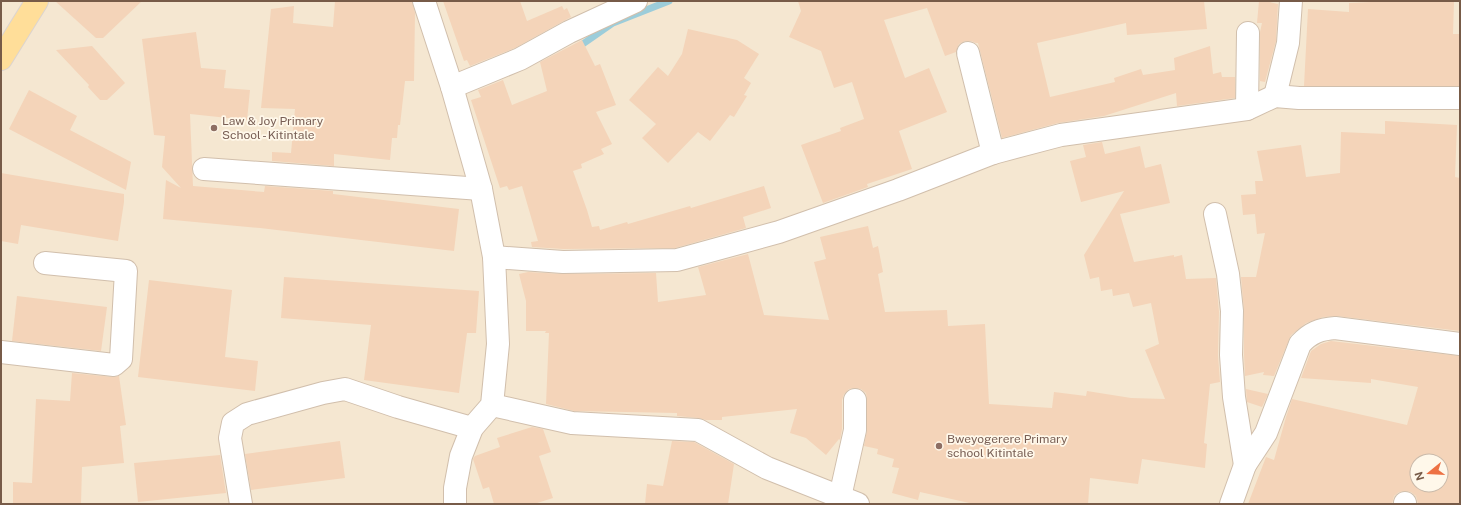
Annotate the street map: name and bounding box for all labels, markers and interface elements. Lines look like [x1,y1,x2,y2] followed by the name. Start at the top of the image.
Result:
[222,114,324,142] place label: Law & Joy Primary School - Kitintale
[209,123,219,133] marker: Law & Joy Primary School - Kitintale
[947,432,1068,460] place label: Bweyogerere Primary school Kitintale
[934,441,944,451] marker: Bweyogerere Primary school Kitintale
[1409,453,1449,493] north arrow
[1412,470,1427,482] text: N

